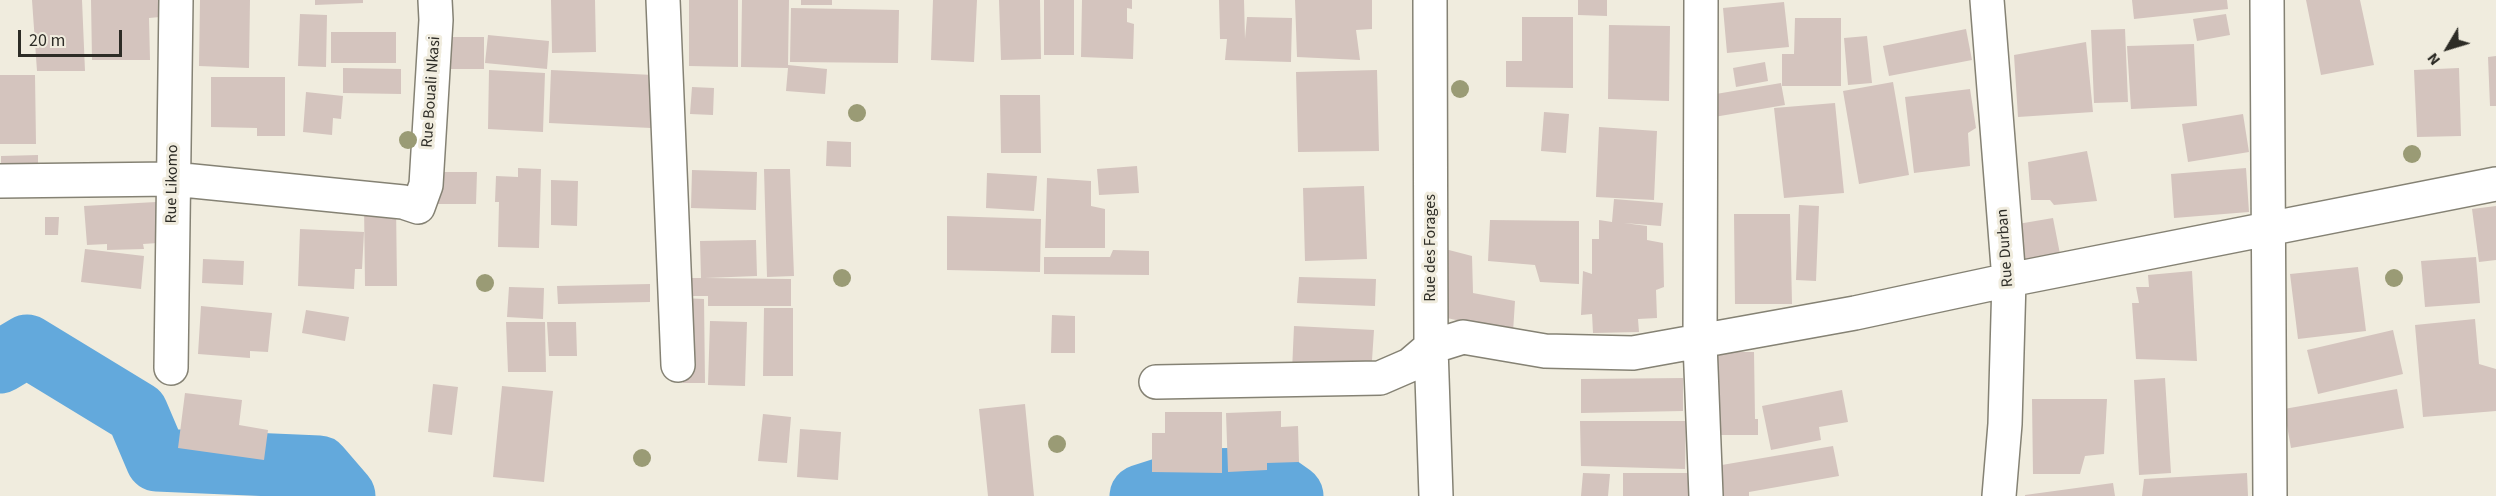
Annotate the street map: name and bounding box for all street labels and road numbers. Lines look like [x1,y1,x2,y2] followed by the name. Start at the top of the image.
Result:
[419,36,445,148] street label: Rue Bouali Nkasi
[163,144,183,224] street label: Rue Likomo
[1421,194,1441,302] street label: Rue des Forages
[1994,208,2018,288] street label: Rue Durban

